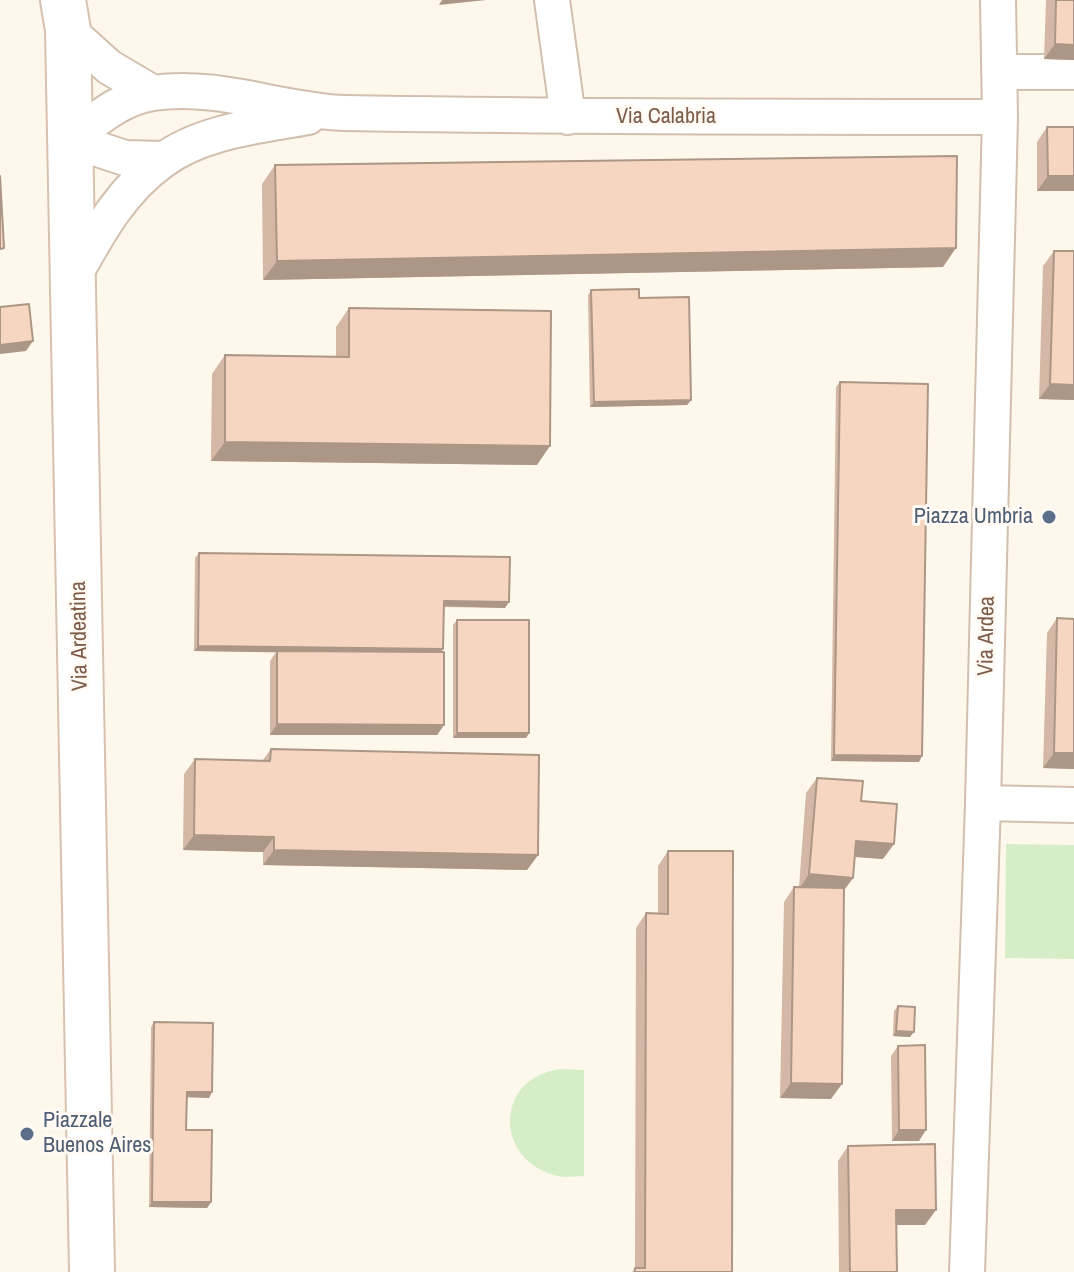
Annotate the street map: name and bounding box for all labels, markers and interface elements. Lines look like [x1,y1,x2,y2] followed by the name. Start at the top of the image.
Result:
[616,104,716,130] street label: Via Calabria
[914,504,1033,530] place label: Piazza Umbria
[1040,508,1058,526] marker: Piazza Umbria
[66,581,94,691] street label: Via Ardeatina
[973,596,1001,676] street label: Via Ardea
[43,1108,151,1160] place label: Piazzale Buenos Aires
[18,1125,36,1143] marker: Piazzale Buenos Aires

